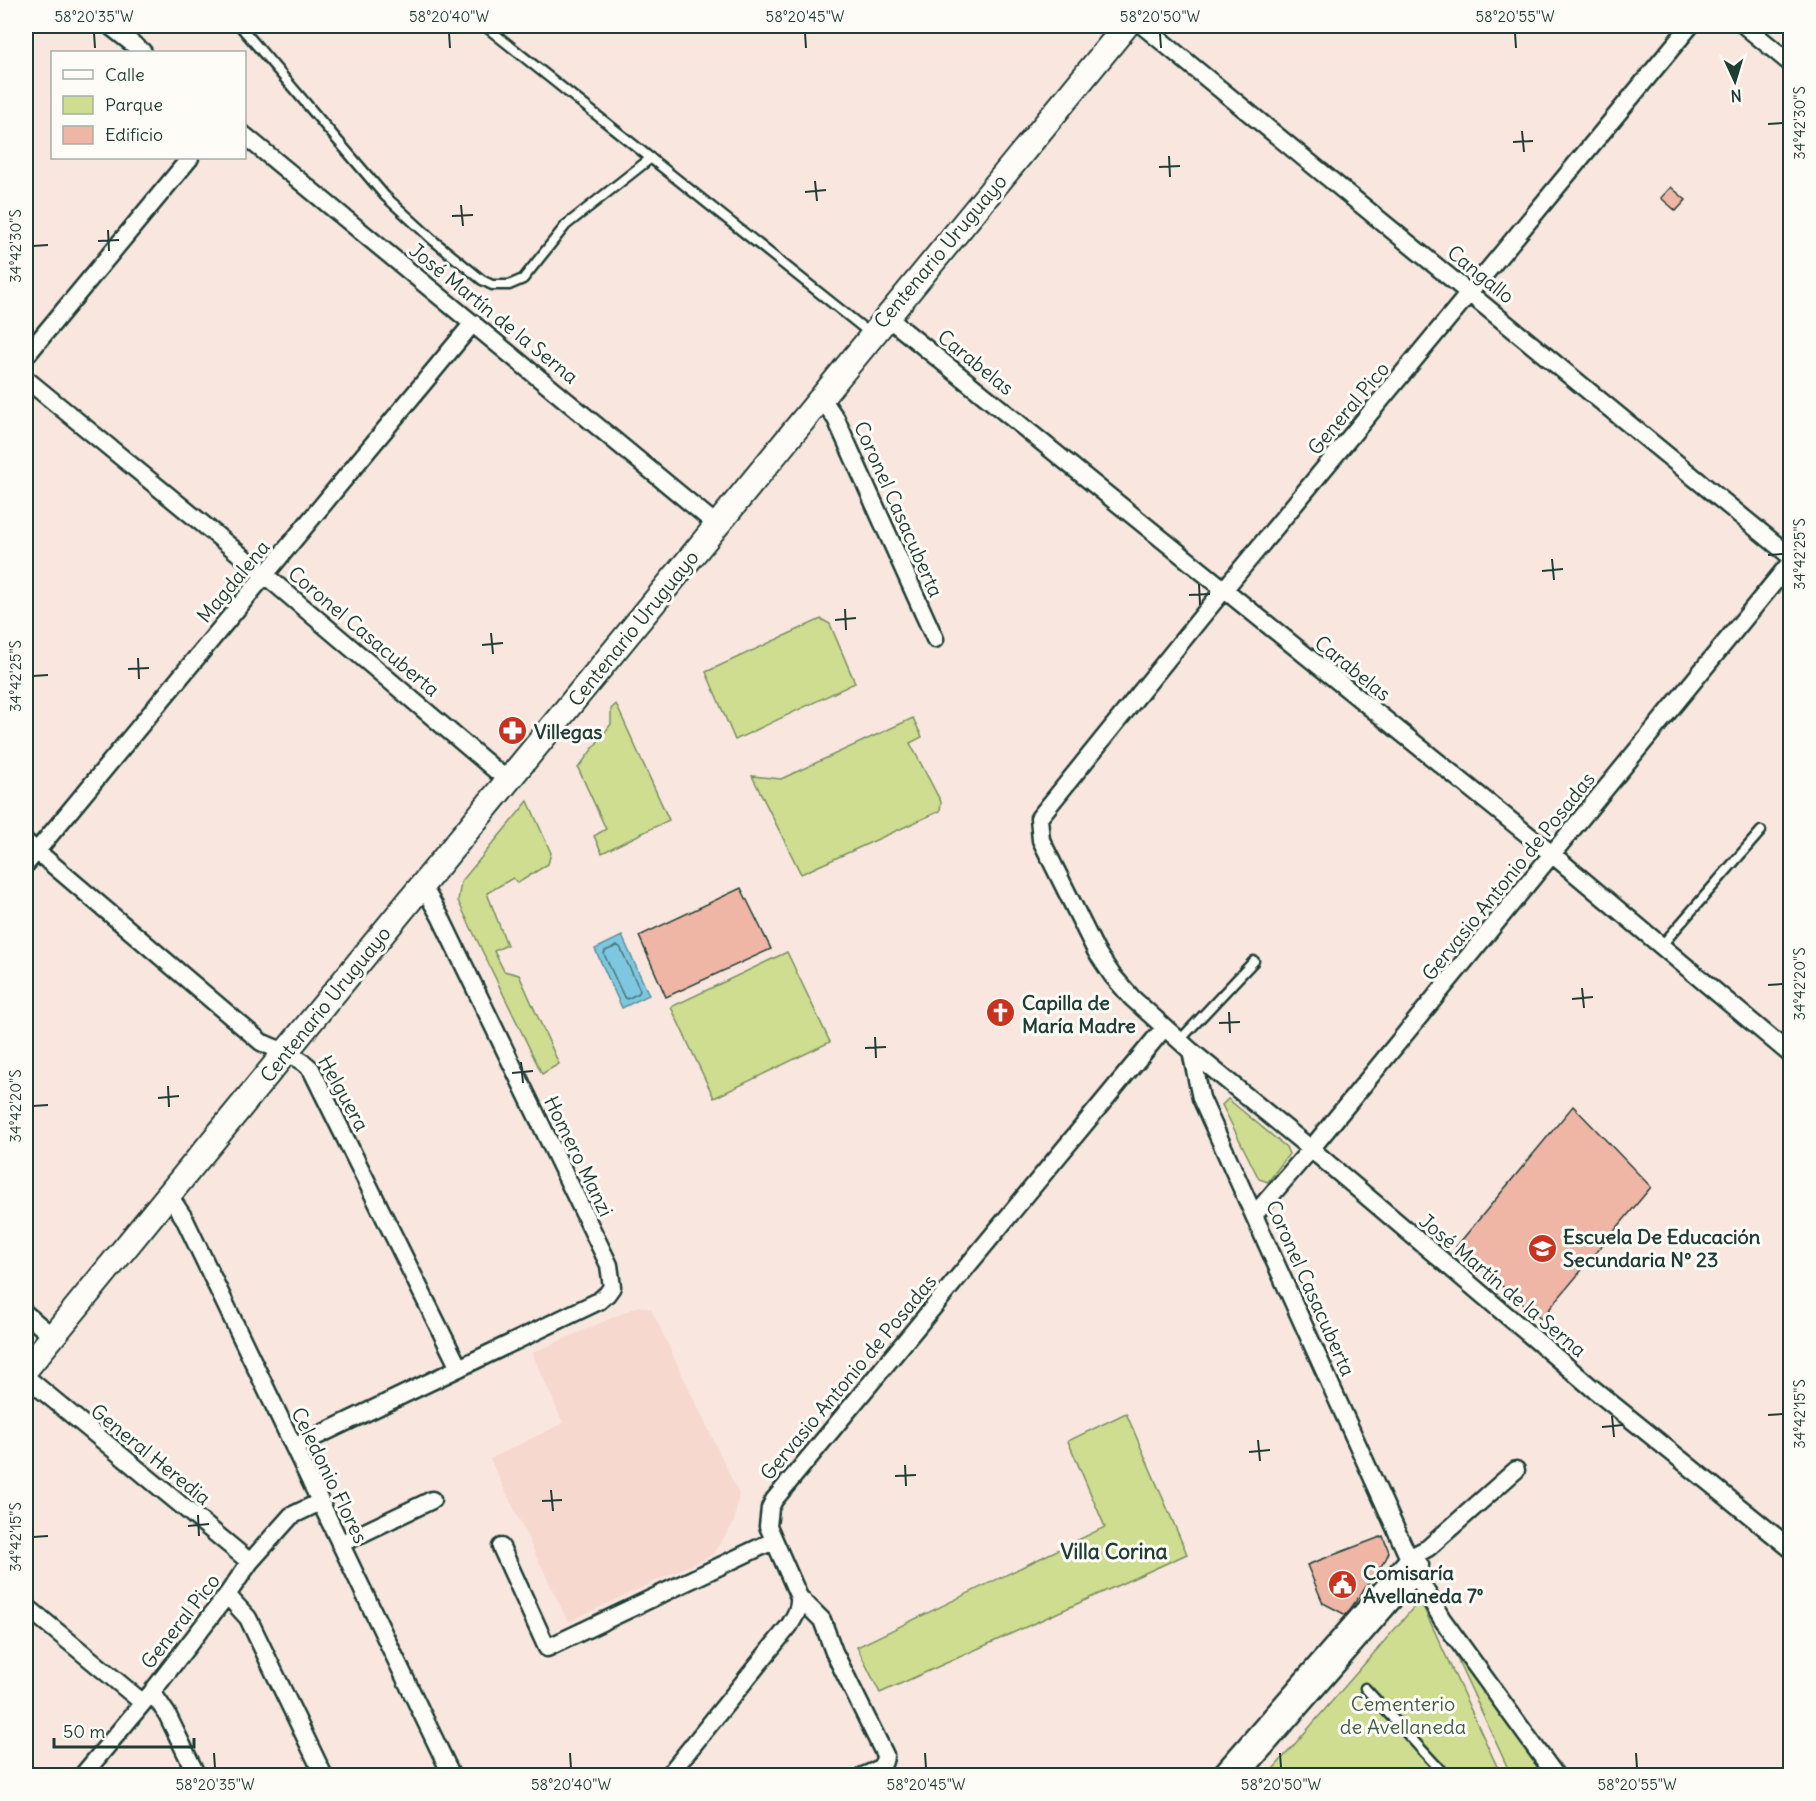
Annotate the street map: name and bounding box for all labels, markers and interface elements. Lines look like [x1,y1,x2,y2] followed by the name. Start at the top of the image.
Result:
[54,7,134,26] text: 58°20'35"W
[409,7,489,26] text: 58°20'40"W
[766,7,845,26] text: 58°20'45"W
[1120,7,1201,26] text: 58°20'50"W
[1475,7,1555,26] text: 58°20'55"W
[51,51,246,159] legend
[1705,51,1765,111] north arrow
[105,63,145,86] text: Calle
[1730,86,1742,106] text: N
[1790,86,1809,160] text: 34°42'30"S
[105,93,163,116] text: Parque
[105,123,163,146] text: Edificio
[868,169,1012,333] street label: Centenario Uruguayo
[6,209,25,283] text: 34°42'30"S
[404,237,584,389] street label: José Martín de la Serna
[1443,239,1519,309] street label: Cangallo
[933,324,1019,400] street label: Carabelas
[1302,356,1394,460] street label: General Pico
[849,417,949,601] street label: Coronel Casacuberta
[1790,518,1809,590] text: 34°42'25"S
[191,535,275,627] street label: Magdalena
[562,545,704,711] street label: Centenario Uruguayo
[283,560,445,702] street label: Coronel Casacuberta
[1310,630,1396,706] street label: Carabelas
[6,640,25,712] text: 34°42'25"S
[497,715,529,747] pharmacy icon: Villegas
[534,719,602,744] place label: Villegas
[1416,767,1600,985] street label: Gervasio Antonio de Posadas
[254,921,396,1087] street label: Centenario Uruguayo
[1790,947,1809,1021] text: 34°42'20"S
[1022,990,1136,1038] place label: Capilla de María Madre
[985,997,1017,1029] church icon: Capilla de María Madre
[313,1051,375,1135] street label: Helguera
[6,1069,25,1143] text: 34°42'20"S
[539,1092,619,1220] street label: Homero Manzi
[1261,1196,1361,1380] street label: Coronel Casacuberta
[1414,1208,1592,1362] street label: José Martín de la Serna
[1563,1224,1761,1272] place label: Escuela De Educación Secundaria Nº 23
[1526,1232,1558,1264] school or university icon: Escuela De Educación Secundaria Nº 23
[755,1269,941,1485] street label: Gervasio Antonio de Posadas
[1790,1379,1809,1449] text: 34°42'15"S
[86,1398,216,1510] street label: General Heredia
[286,1403,374,1547] street label: Celedonio Flores
[6,1502,25,1572] text: 34°42'15"S
[1060,1538,1168,1565] district label: Villa Corina
[1363,1560,1484,1608] place label: Comisaría Avellaneda 7°
[135,1568,225,1674] street label: General Pico
[1326,1568,1358,1600] public building icon: Comisaría Avellaneda 7°
[1340,1691,1466,1739] park label: Cementerio de Avellaneda
[54,1711,194,1749] scale bar
[63,1720,105,1743] text: 50 m
[175,1775,255,1794] text: 58°20'35"W
[531,1775,611,1794] text: 58°20'40"W
[887,1775,966,1794] text: 58°20'45"W
[1241,1775,1322,1794] text: 58°20'50"W
[1597,1775,1677,1794] text: 58°20'55"W

